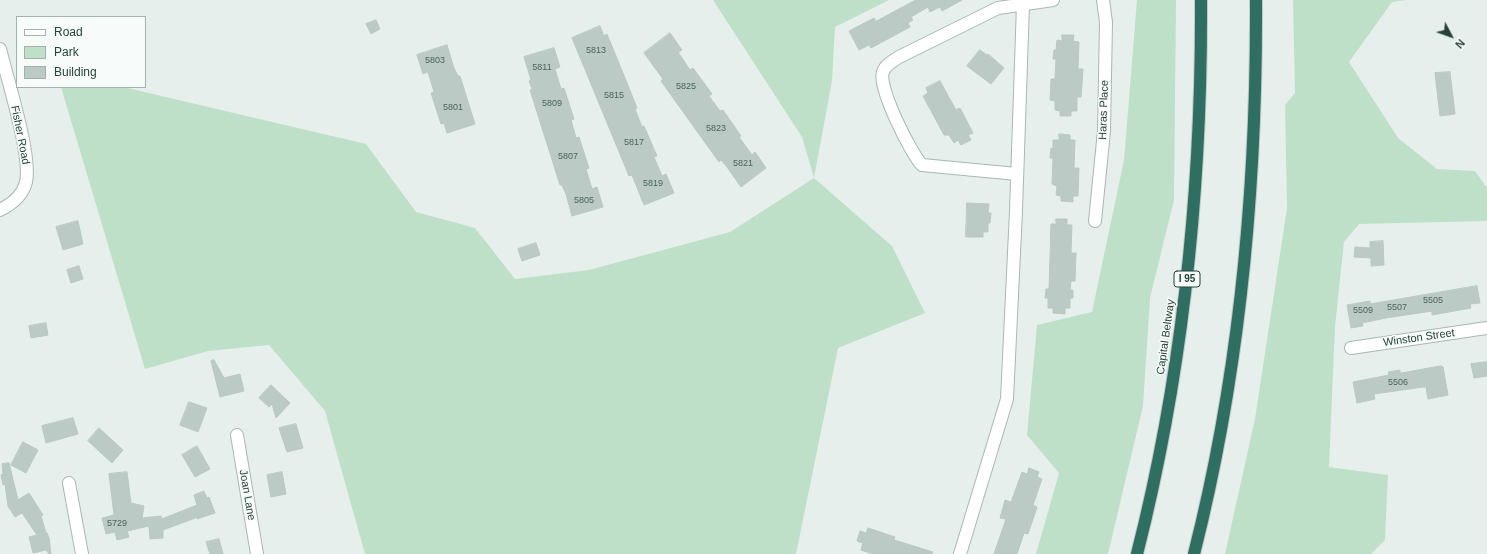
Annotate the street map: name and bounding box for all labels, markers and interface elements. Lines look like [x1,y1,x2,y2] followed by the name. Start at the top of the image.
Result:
[16,16,146,88] legend
[1431,16,1471,56] north arrow
[54,25,83,39] text: Road
[1453,37,1467,51] text: N
[54,45,79,59] text: Park
[586,46,606,56] house number: 5813
[425,56,445,66] house number: 5803
[532,63,552,73] house number: 5811
[54,65,97,79] text: Building
[1096,80,1112,140] street label: Haras Place
[676,82,696,92] house number: 5825
[604,91,624,101] house number: 5815
[542,99,562,109] house number: 5809
[443,103,463,113] house number: 5801
[8,104,32,166] street label: Fisher Road
[706,124,726,134] house number: 5823
[624,138,644,148] house number: 5817
[558,152,578,162] house number: 5807
[733,159,753,169] house number: 5821
[643,179,663,189] house number: 5819
[574,196,594,206] house number: 5805
[1174,271,1200,287] road number: I 95
[1423,296,1443,306] house number: 5505
[1154,299,1178,375] street label: Capital Beltway
[1387,303,1407,313] house number: 5507
[1353,306,1373,316] house number: 5509
[1382,326,1456,350] street label: Winston Street
[1388,378,1408,388] house number: 5506
[236,469,258,521] street label: Joan Lane
[107,519,127,529] house number: 5729

